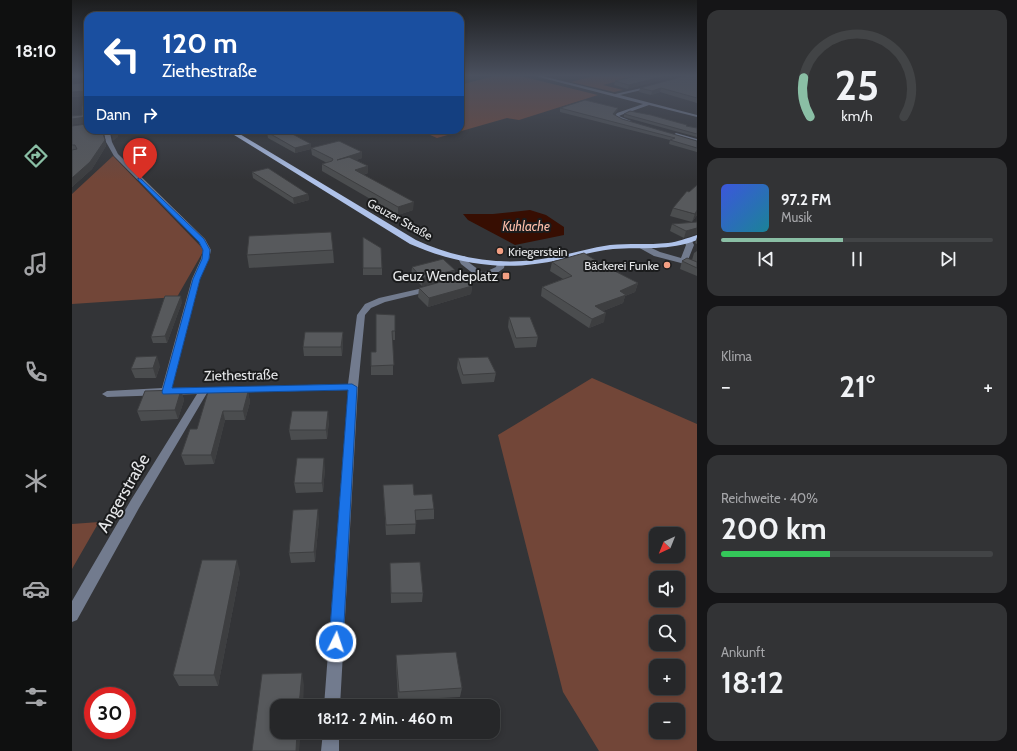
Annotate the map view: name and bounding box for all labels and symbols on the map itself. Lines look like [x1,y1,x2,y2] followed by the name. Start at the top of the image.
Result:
[123,138,157,179] pin
[365,195,435,243] street label: Geuzer Straße
[502,218,550,234] water label: Kuhlache
[508,244,568,259] place label: Kriegerstein
[495,246,505,256] marker: Kriegerstein
[584,258,659,273] place label: Bäckerei Funke
[662,260,672,270] marker: Bäckerei Funke
[393,267,498,285] place label: Geuz Wendeplatz
[501,271,511,281] marker: Geuz Wendeplatz
[204,365,278,385] street label: Ziethestraße
[93,450,154,536] street label: Angerstraße
[649,527,685,563] north arrow
[315,621,357,663] position arrow
[84,687,136,739] speed limit sign: 30

